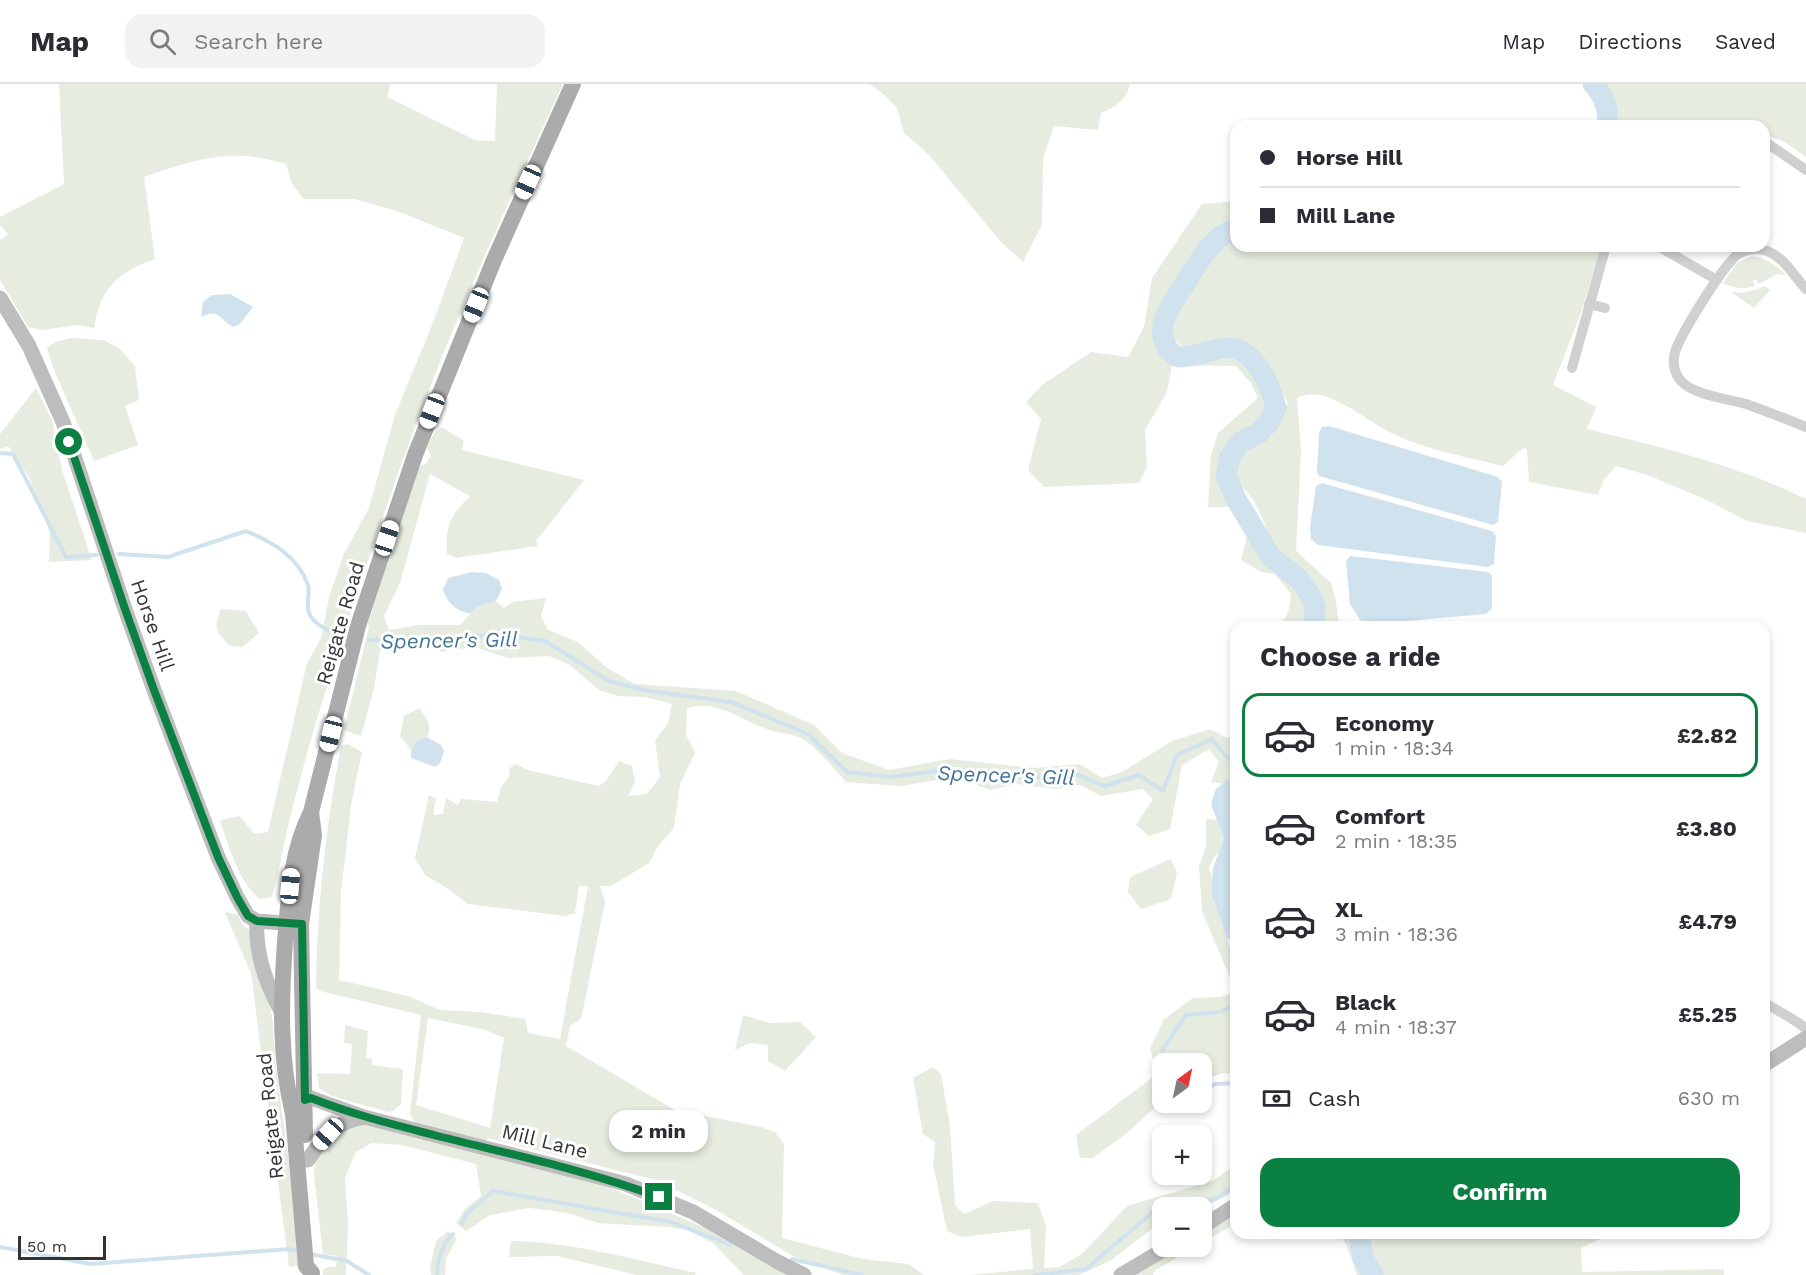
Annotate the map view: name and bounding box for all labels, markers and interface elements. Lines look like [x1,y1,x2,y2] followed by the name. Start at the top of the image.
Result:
[125,14,545,68] search box
[30,25,89,58] text: Map
[146,25,179,58] icon: search
[194,29,323,54] text: Search here
[1502,29,1545,54] text: Map
[1578,29,1682,54] text: Directions
[1715,29,1776,54] text: Saved
[1296,145,1403,170] text: Horse Hill
[512,162,544,202] car
[1296,203,1395,228] text: Mill Lane
[461,285,491,325] car
[417,391,447,431] car
[55,428,82,455] route start
[373,518,401,558] car
[311,559,369,687] street label: Reigate Road
[126,576,180,674] street label: Horse Hill
[380,626,518,654] water label: Spencer's Gill
[1260,641,1440,673] text: Choose a ride
[1263,708,1317,762] icon: car
[1335,711,1434,736] text: Economy
[318,714,344,754] car
[1677,723,1737,748] text: £2.82
[1335,736,1454,760] text: 1 min · 18:34
[937,760,1075,790] water label: Spencer's Gill
[1263,801,1317,855] icon: car
[1335,804,1425,829] text: Comfort
[1676,816,1737,841] text: £3.80
[1335,829,1457,853] text: 2 min · 18:35
[279,867,301,905] car
[1263,894,1317,948] icon: car
[1335,897,1363,922] text: XL
[1678,909,1737,934] text: £4.79
[1335,922,1458,946] text: 3 min · 18:36
[1263,987,1317,1041] icon: car
[1335,990,1396,1015] text: Black
[1678,1002,1737,1027] text: £5.25
[1335,1015,1457,1039] text: 4 min · 18:37
[251,1052,289,1180] street label: Reigate Road
[1152,1053,1212,1113] north arrow
[1152,1053,1212,1257] map controls
[1260,1082,1293,1115] icon: cash
[1308,1086,1361,1111] text: Cash
[1678,1086,1740,1110] text: 630 m
[610,1110,708,1152] callout: 2 min
[309,1115,347,1153] car
[499,1119,591,1163] street label: Mill Lane
[631,1119,686,1143] text: 2 min
[1152,1125,1212,1185] button: +
[1260,1158,1740,1227] button: Confirm
[645,1183,672,1210] route end
[1152,1197,1212,1257] button: −
[18,1233,106,1260] scale bar
[27,1237,67,1256] text: 50 m

